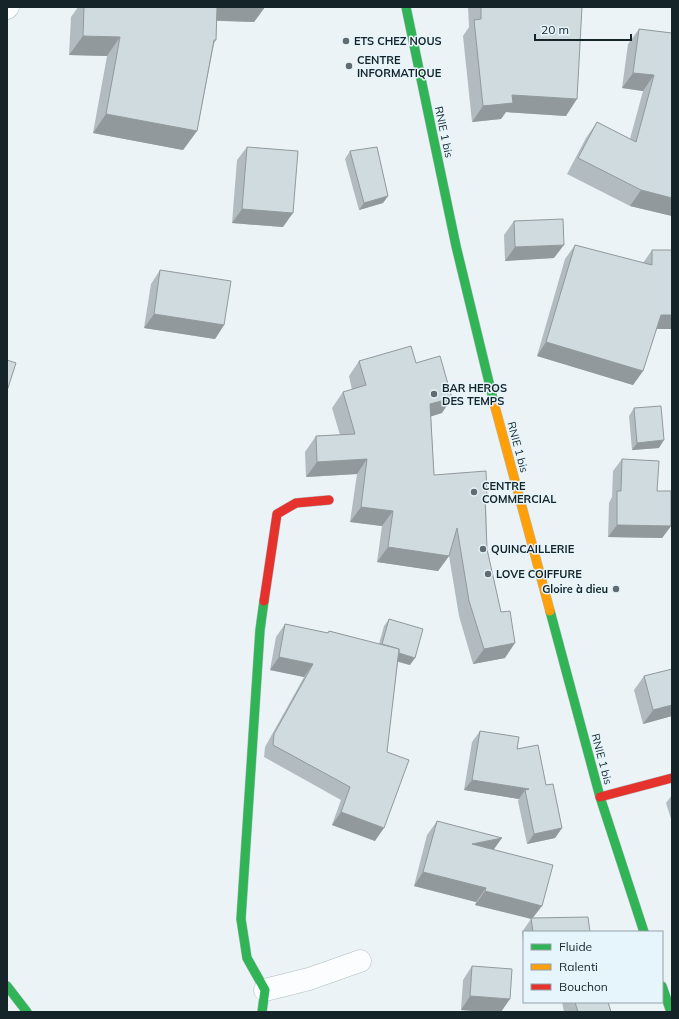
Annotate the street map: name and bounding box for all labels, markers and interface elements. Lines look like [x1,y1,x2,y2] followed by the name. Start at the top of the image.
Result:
[535,16,631,42] scale bar
[541,22,569,37] text: 20 m
[354,34,442,48] place label: ETS CHEZ NOUS
[341,36,351,46] marker: ETS CHEZ NOUS
[357,53,442,80] place label: CENTRE INFORMATIQUE
[344,61,354,71] marker: CENTRE INFORMATIQUE
[432,105,456,159] street label: RNIE 1 bis
[442,381,507,408] place label: BAR HEROS DES TEMPS
[429,389,439,399] marker: BAR HEROS DES TEMPS
[504,420,532,474] street label: RNIE 1 bis
[482,479,556,506] place label: CENTRE COMMERCIAL
[469,487,479,497] marker: CENTRE COMMERCIAL
[491,542,575,556] place label: QUINCAILLERIE
[478,544,488,554] marker: QUINCAILLERIE
[496,567,582,581] place label: LOVE COIFFURE
[483,569,493,579] marker: LOVE COIFFURE
[542,582,608,596] place label: Gloire à dieu
[611,584,621,594] marker: Gloire à dieu
[588,732,616,786] street label: RNIE 1 bis
[523,931,663,1003] legend
[559,939,592,954] text: Fluide
[559,959,598,974] text: Ralenti
[559,979,608,994] text: Bouchon

